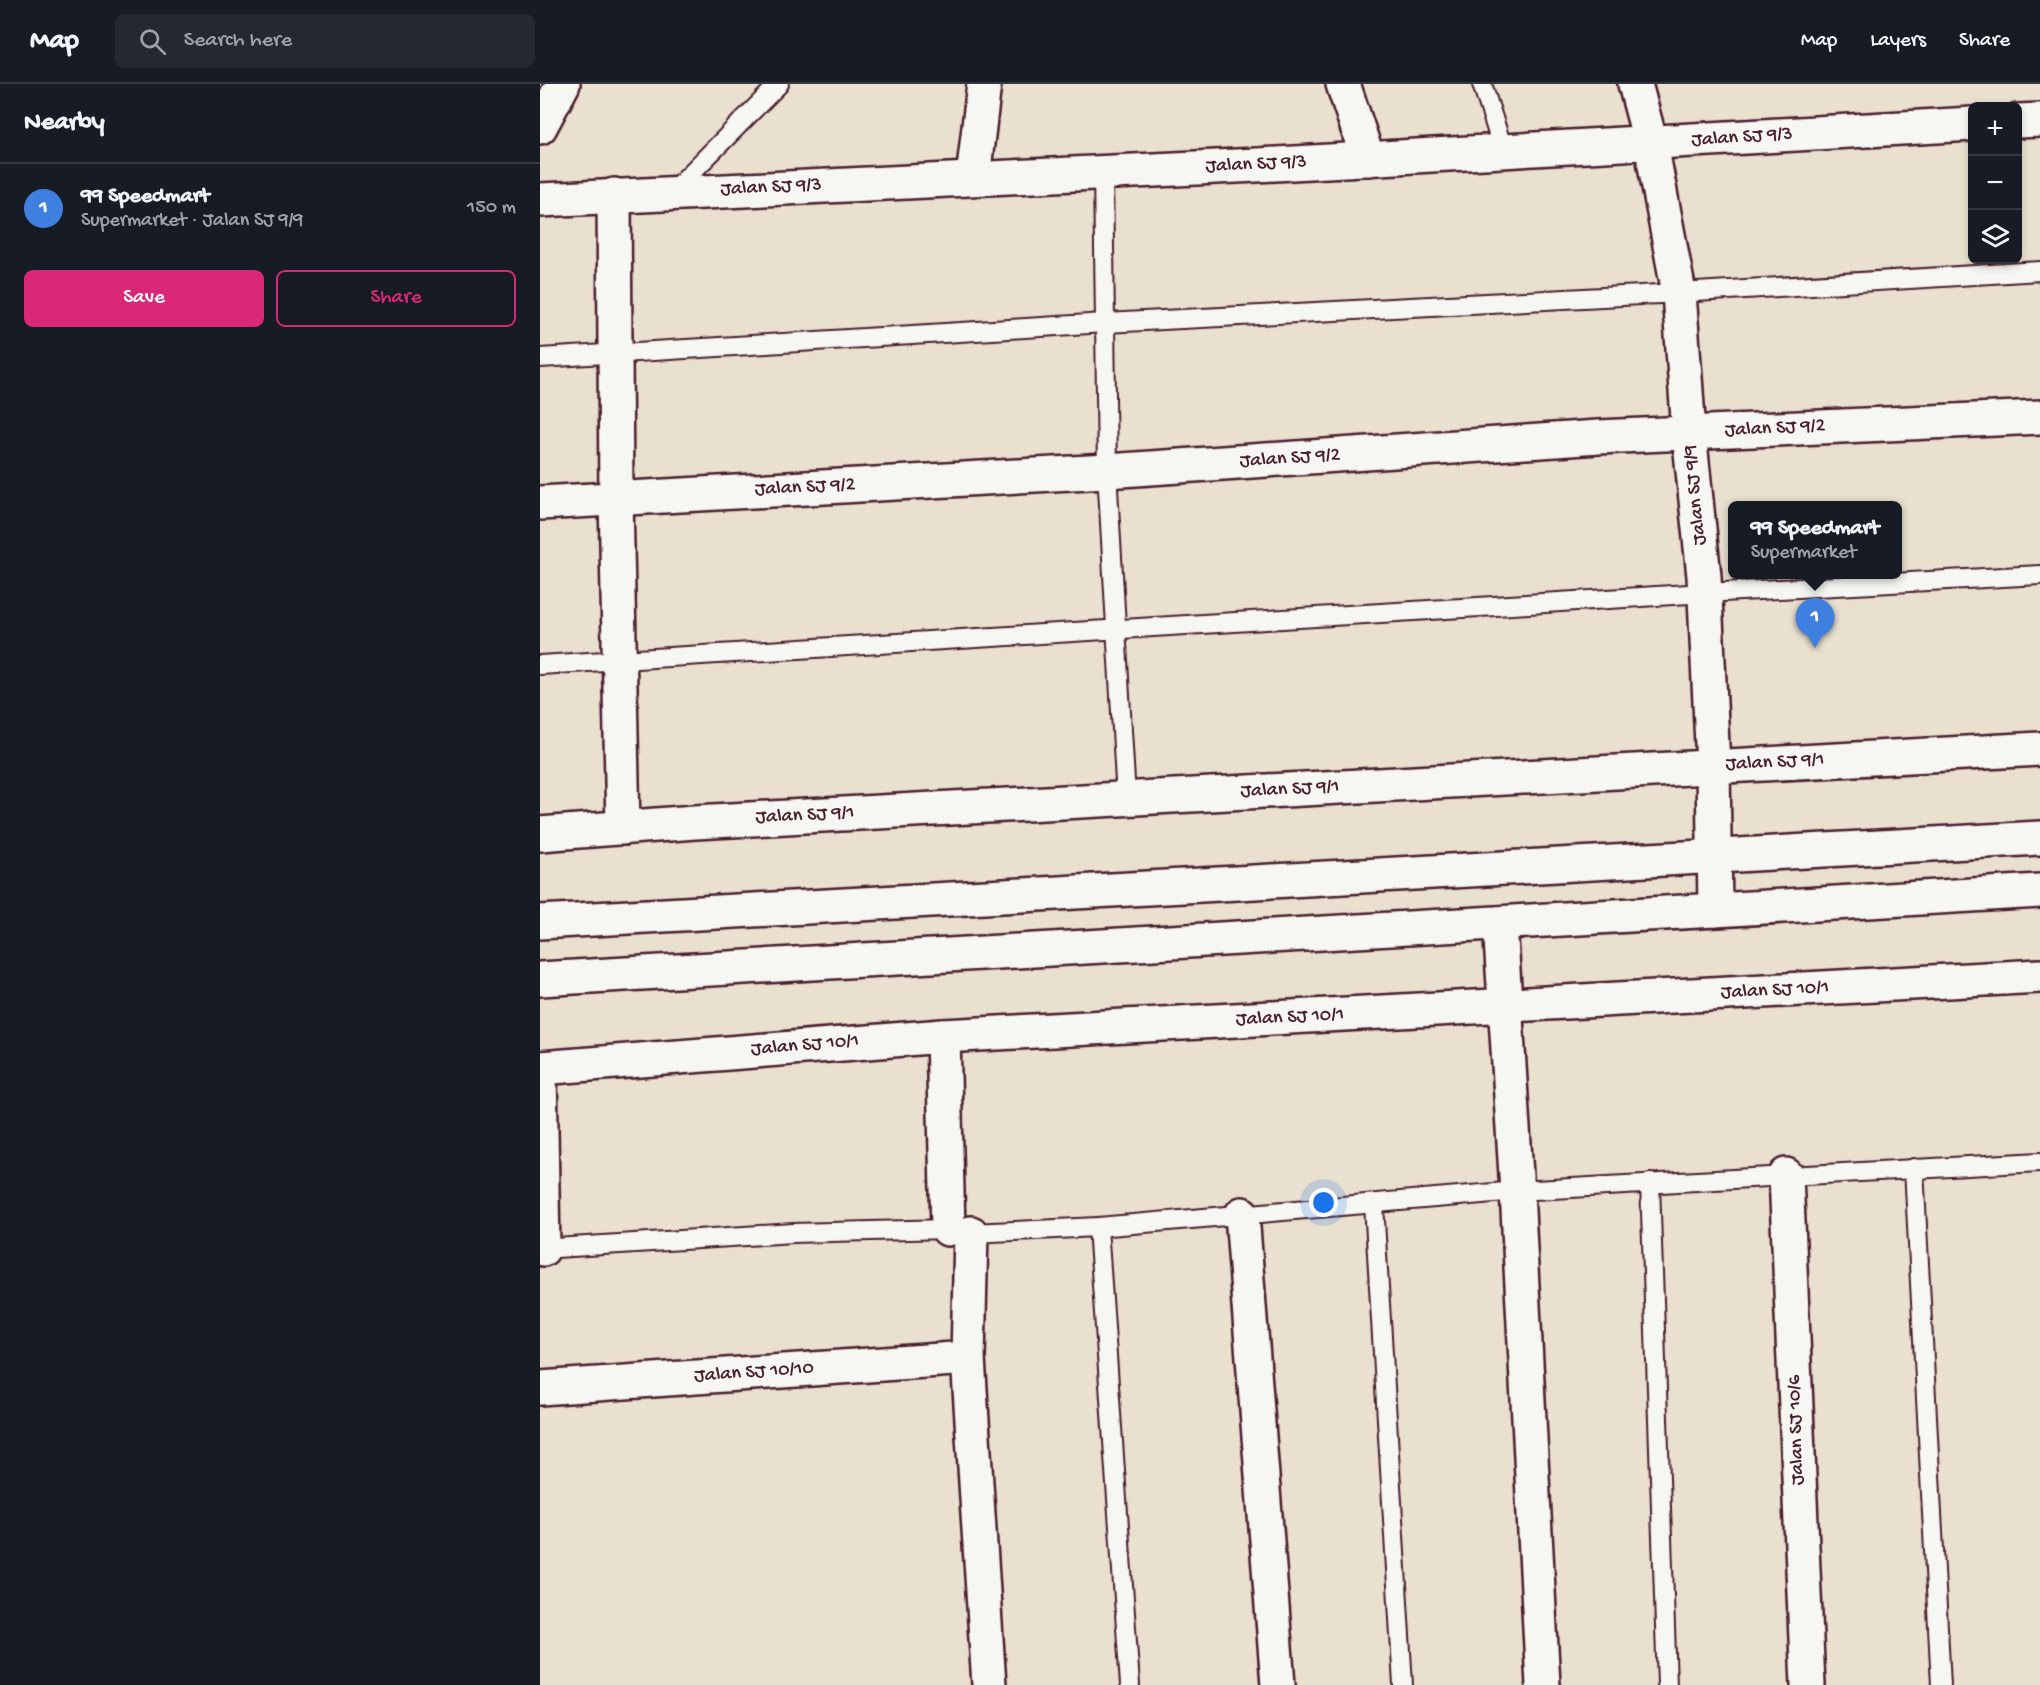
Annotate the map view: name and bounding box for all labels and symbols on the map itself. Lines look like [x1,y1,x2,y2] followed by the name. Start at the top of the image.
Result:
[1691,123,1793,153] street label: Jalan SJ 9/3
[1205,151,1307,179] street label: Jalan SJ 9/3
[720,174,822,202] street label: Jalan SJ 9/3
[1724,415,1826,443] street label: Jalan SJ 9/2
[1239,444,1341,474] street label: Jalan SJ 9/2
[1679,444,1713,546] street label: Jalan SJ 9/9
[754,474,856,502] street label: Jalan SJ 9/2
[1796,598,1834,648] pin: 1
[1725,749,1825,777] street label: Jalan SJ 9/1
[1240,776,1340,804] street label: Jalan SJ 9/1
[755,802,855,830] street label: Jalan SJ 9/1
[1720,977,1830,1005] street label: Jalan SJ 10/1
[1235,1004,1345,1032] street label: Jalan SJ 10/1
[750,1030,860,1062] street label: Jalan SJ 10/1
[1309,1188,1338,1217] your location
[693,1357,815,1389] street label: Jalan SJ 10/10
[1784,1374,1810,1486] street label: Jalan SJ 10/6

